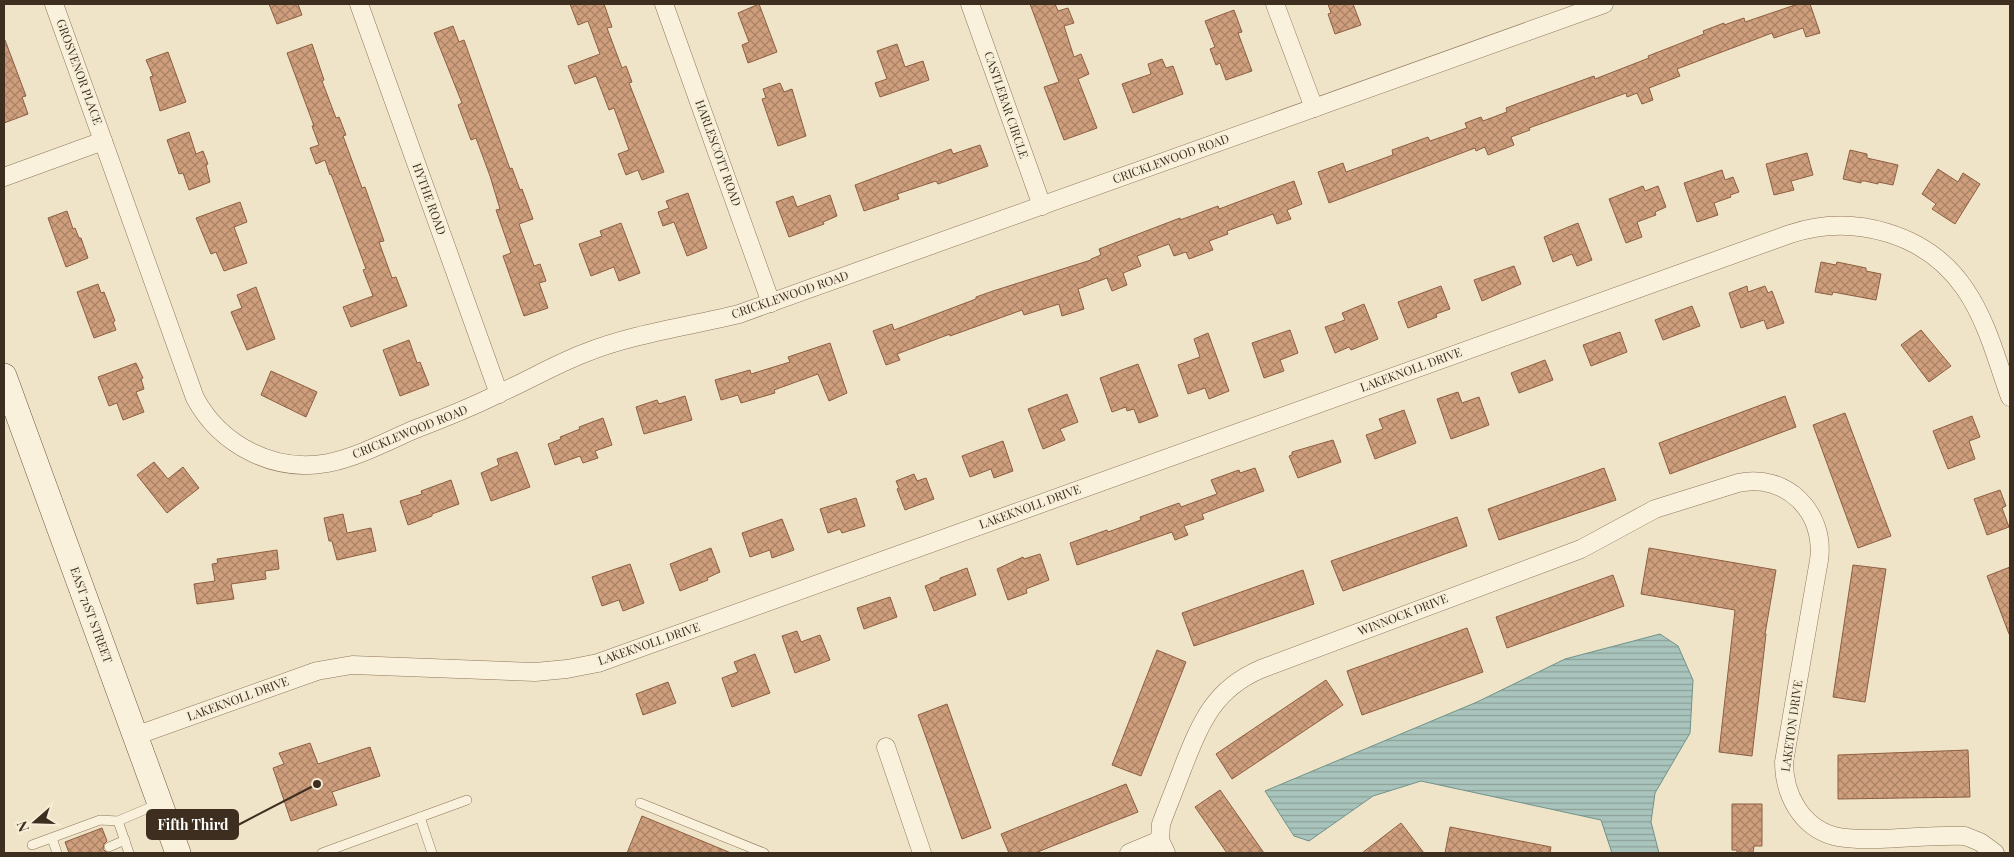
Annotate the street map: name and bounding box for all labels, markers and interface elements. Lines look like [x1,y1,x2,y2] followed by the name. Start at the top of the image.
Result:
[53,17,106,127] street label: GROSVENOR PLACE
[981,49,1033,160] street label: CASTLEBAR CIRCLE
[692,97,746,208] street label: HARLESCOTT ROAD
[1110,129,1231,187] street label: CRICKLEWOOD ROAD
[410,160,450,237] street label: HYTHE ROAD
[729,266,851,322] street label: CRICKLEWOOD ROAD
[1358,343,1464,395] street label: LAKEKNOLL DRIVE
[350,400,470,462] street label: CRICKLEWOOD ROAD
[977,480,1083,532] street label: LAKEKNOLL DRIVE
[67,564,117,665] street label: EAST 71ST STREET
[1354,590,1450,639] street label: WINNOCK DRIVE
[595,618,702,668] street label: LAKEKNOLL DRIVE
[185,672,291,724] street label: LAKEKNOLL DRIVE
[1777,679,1805,773] street label: LAKETON DRIVE
[10,797,60,847] north arrow
[147,810,238,839] callout: Fifth Third
[158,815,229,834] text: Fifth Third
[12,819,33,835] text: N

